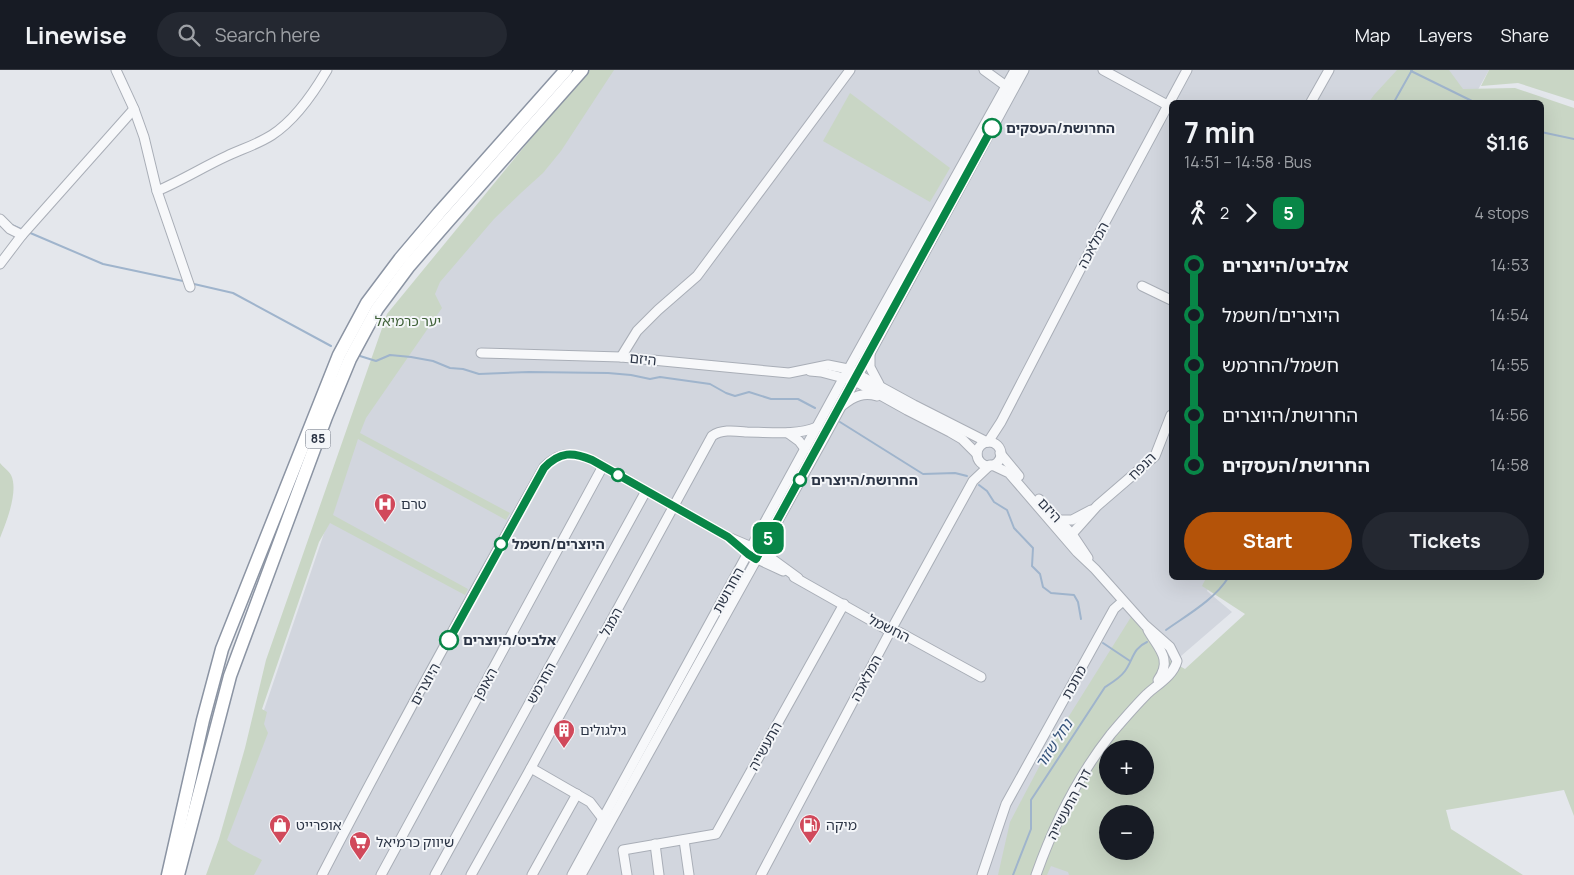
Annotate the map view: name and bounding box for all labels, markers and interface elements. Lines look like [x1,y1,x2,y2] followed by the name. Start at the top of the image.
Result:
[157,12,507,57] search box
[25,18,127,51] text: Linewise
[175,21,203,49] icon: search
[215,22,320,48] text: Search here
[1355,23,1390,47] text: Map
[1418,23,1472,47] text: Layers
[1500,23,1549,47] text: Share
[1184,113,1255,151] text: 7 min
[982,118,1002,138] marker: החרושת/העסקים
[1006,118,1115,137] place label: החרושת/העסקים
[1486,130,1529,156] text: $1.16
[1184,151,1312,173] text: 14:51 – 14:58 · Bus
[1184,199,1212,227] icon: walk
[1237,199,1265,227] icon: forward
[1283,201,1294,225] text: 5
[1220,202,1229,224] text: 2
[1475,202,1529,224] text: 4 stops
[1072,218,1113,271] street label: המלאכה
[1222,252,1349,278] text: אלביט/היוצרים
[1490,254,1529,276] text: 14:53
[1222,302,1340,328] text: היוצרים/חשמל
[1490,304,1529,326] text: 14:54
[375,311,441,330] park label: יער כרמיאל
[629,348,658,369] street label: היזם
[1222,352,1339,378] text: חשמל/החרמש
[1490,354,1529,376] text: 14:55
[1222,402,1358,428] text: החרושת/היוצרים
[1489,404,1529,426] text: 14:56
[306,429,330,448] road number: 85
[1124,448,1160,484] street label: הנפח
[1222,452,1370,478] text: החרושת/העסקים
[1490,454,1529,476] text: 14:58
[611,468,625,482] unlabelled marker
[811,470,918,489] place label: החרושת/היוצרים
[793,473,807,487] marker: החרושת/היוצרים
[373,492,397,523] hospital icon: טרם
[1034,493,1067,526] street label: היזם
[401,494,427,513] place label: טרם
[1184,512,1352,570] button: Start
[1362,512,1529,570] button: Tickets
[752,522,784,554] line badge: 5
[763,526,773,550] text: 5
[512,534,605,553] place label: היוצרים/חשמל
[494,537,508,551] marker: היוצרים/חשמל
[707,564,748,616] street label: החרושת
[595,604,626,640] street label: המגל
[865,609,914,646] street label: החשמל
[439,630,459,650] marker: אלביט/היוצרים
[463,630,557,649] place label: אלביט/היוצרים
[845,651,886,704] street label: המלאכה
[405,659,444,708] street label: היוצרים
[521,659,560,707] street label: החרמש
[1057,662,1090,702] street label: מתכת
[468,664,501,703] street label: האופן
[1030,714,1078,772] water label: נחל שזור
[552,718,576,749] building icon: גילגולים
[743,718,786,774] street label: התעשייה
[580,720,626,739] place label: גילגולים
[1099,740,1154,860] map controls
[1099,740,1154,795] button: +
[1042,765,1095,843] street label: דרך התעשייה
[1099,805,1154,860] button: −
[268,813,292,844] shop icon: אופרייט
[798,813,822,844] fuel station icon: מיקה
[296,815,342,834] place label: אופרייט
[826,815,857,834] place label: מיקה
[348,830,372,861] supermarket icon: שיווק כרמיאל
[376,832,454,851] place label: שיווק כרמיאל

